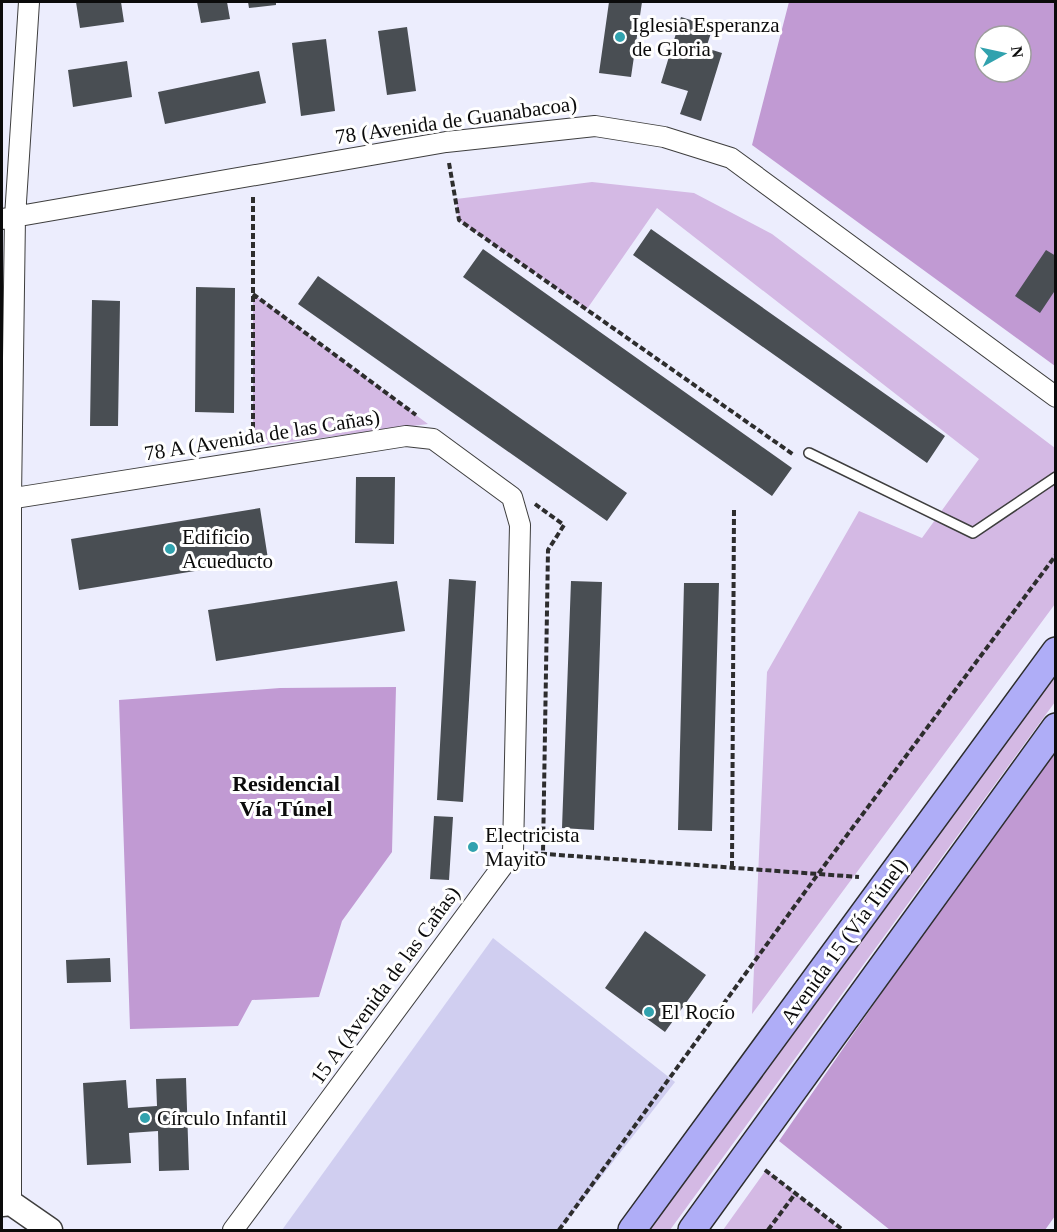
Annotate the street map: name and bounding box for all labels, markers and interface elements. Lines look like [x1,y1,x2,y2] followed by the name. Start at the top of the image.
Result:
[632,13,780,61] place label: Iglesia Esperanza de Gloria
[973,24,1033,84] north arrow
[613,30,627,44] marker: Iglesia Esperanza de Gloria
[1008,45,1027,59] text: N
[334,91,578,149] street label: 78 (Avenida de Guanabacoa)
[143,405,381,465] street label: 78 A (Avenida de las Cañas)
[182,525,273,573] place label: Edificio Acueducto
[163,542,177,556] marker: Edificio Acueducto
[232,771,340,821] district label: Residencial Vía Túnel
[485,823,580,871] place label: Electricista Mayito
[466,840,480,854] marker: Electricista Mayito
[776,853,912,1029] street label: Avenida 15 (Vía Túnel)
[305,882,465,1088] street label: 15 A (Avenida de las Cañas)
[661,1000,735,1024] place label: El Rocío
[642,1005,656,1019] marker: El Rocío
[157,1106,287,1130] place label: Círculo Infantil
[138,1111,152,1125] marker: Círculo Infantil

